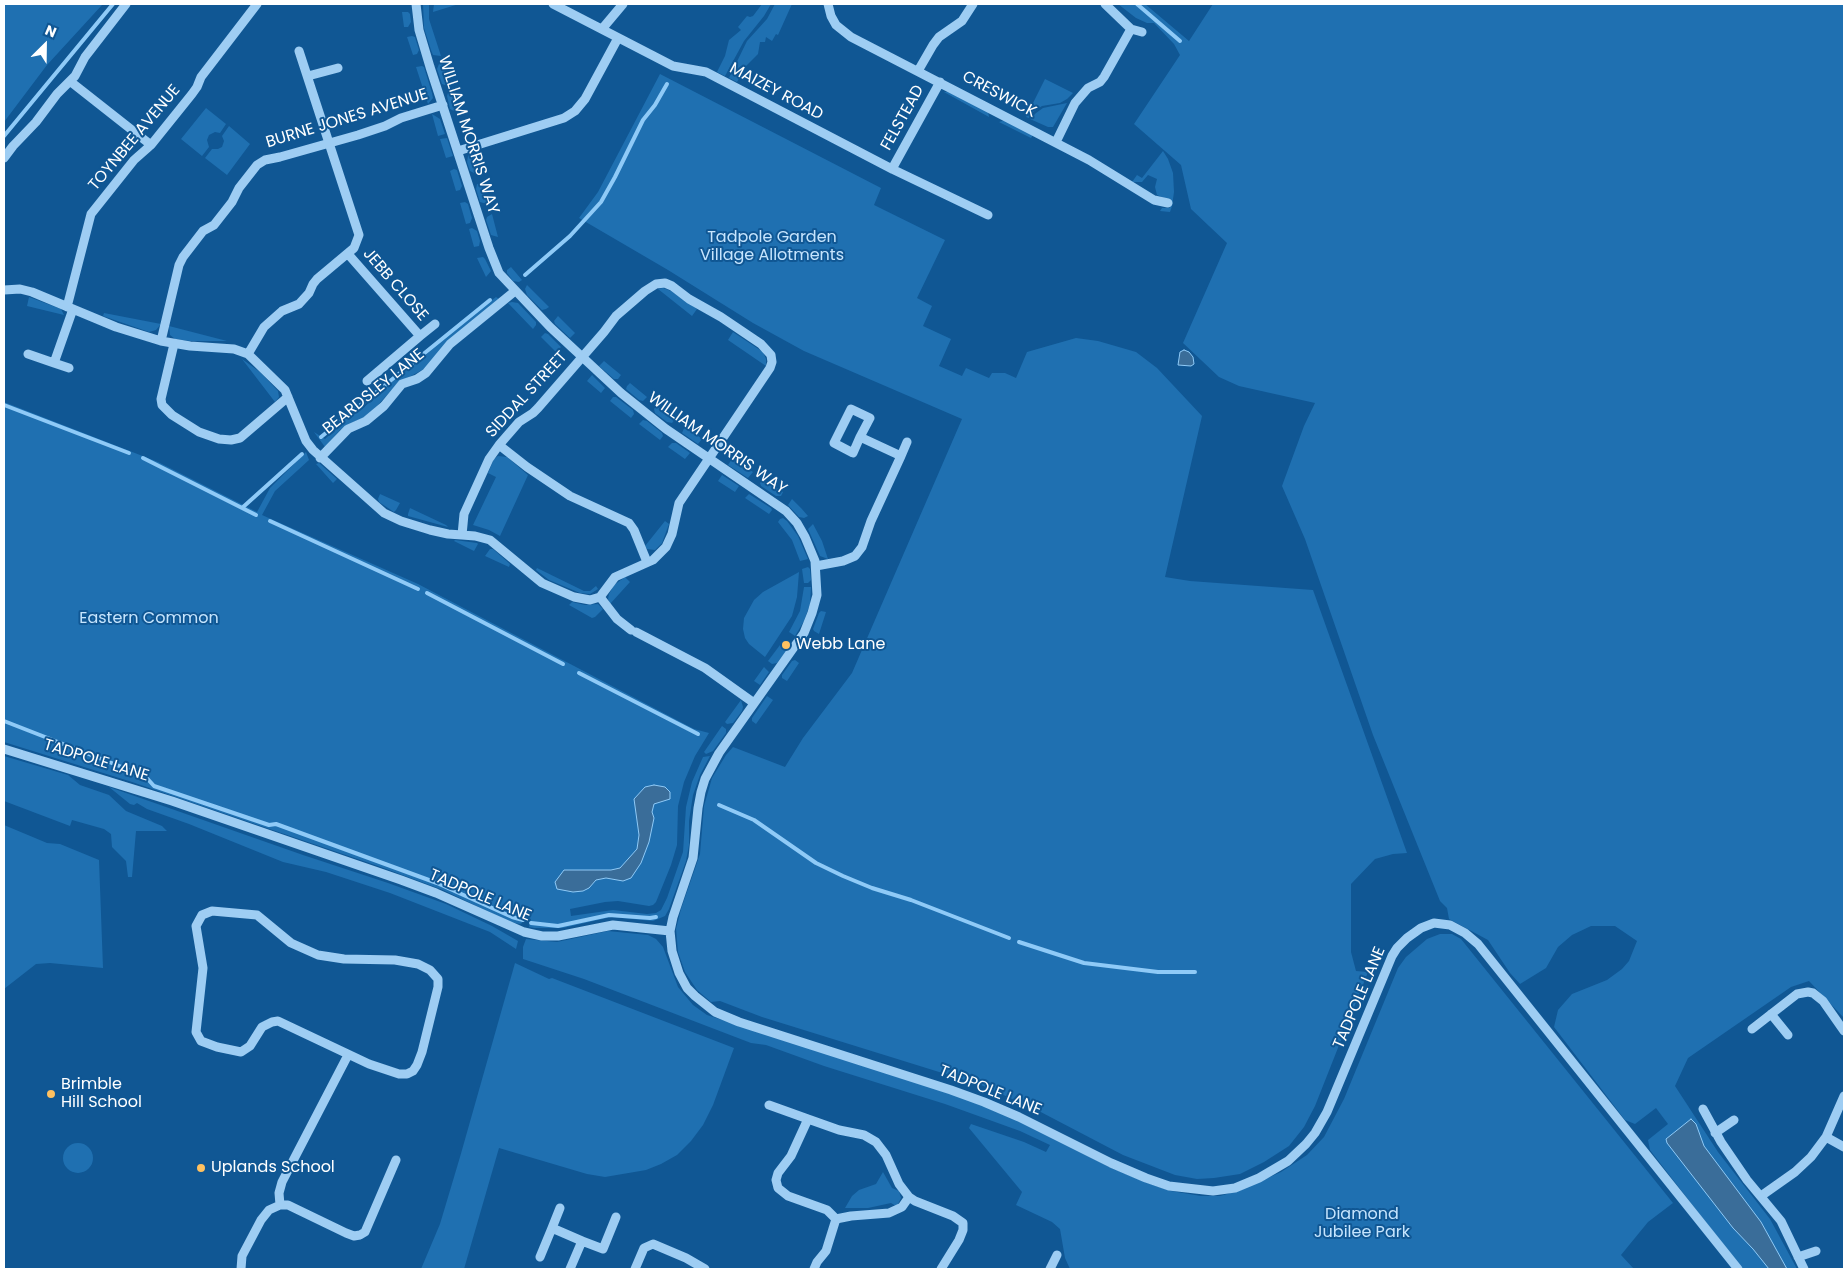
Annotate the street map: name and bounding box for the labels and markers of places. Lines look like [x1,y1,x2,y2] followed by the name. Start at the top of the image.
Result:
[796,635,885,655] place label: Webb Lane
[780,639,792,651] marker: Webb Lane
[61,1075,142,1113] place label: Brimble Hill School
[45,1088,57,1100] marker: Brimble Hill School
[211,1158,335,1178] place label: Uplands School
[195,1162,207,1174] marker: Uplands School

